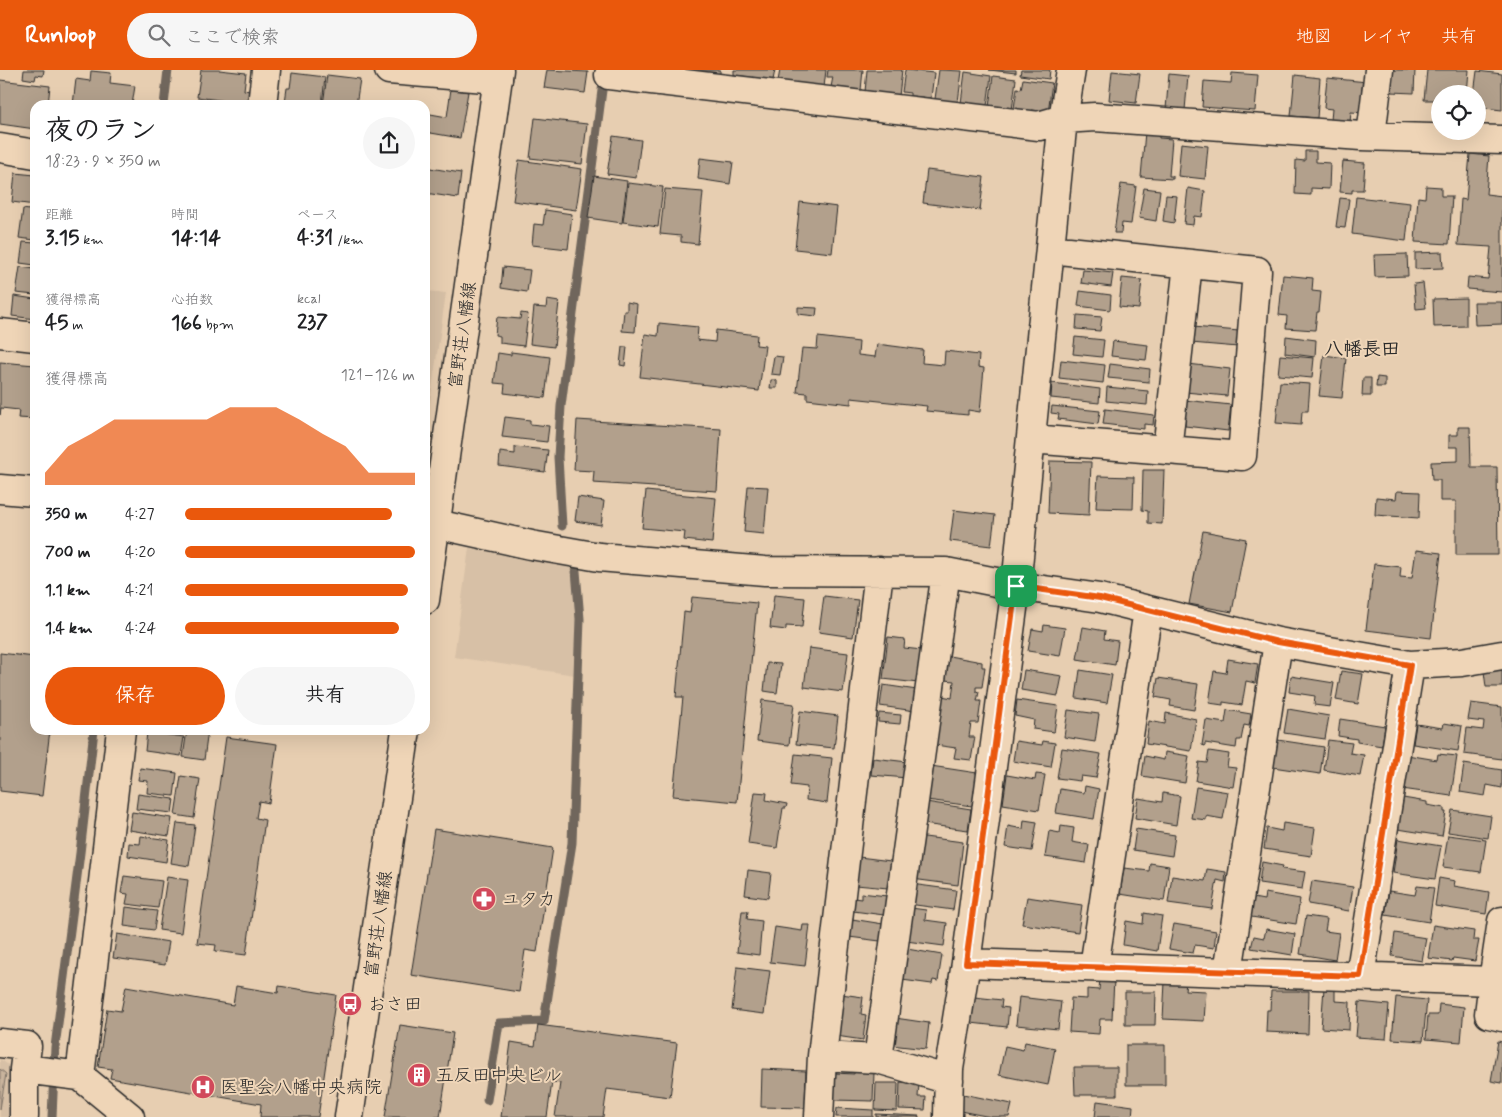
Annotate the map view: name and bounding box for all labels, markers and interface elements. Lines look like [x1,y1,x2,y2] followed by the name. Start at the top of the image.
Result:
[127,13,477,58] search box
[25,20,97,51] text: Runloop
[145,21,173,49] icon: search
[185,25,280,50] text: ここで検索
[1296,25,1332,49] text: 地図
[1360,25,1413,49] text: レイヤ
[1441,25,1477,49] text: 共有
[1431,85,1486,140] map controls
[1431,85,1486,140] button: locate
[45,113,157,150] text: 夜のラン
[363,117,415,169] button: share
[45,151,161,172] text: 18:23 · 9 × 350 m
[45,206,73,224] text: 距離
[171,206,199,224] text: 時間
[297,206,338,224] text: ペース
[45,224,79,252] text: 3.15
[171,224,221,252] text: 14:14
[297,224,333,252] text: 4:31
[79,231,104,249] text: km
[333,231,364,249] text: /km
[444,280,482,390] street label: 富野荘八幡線
[297,290,321,308] text: kcal
[45,291,101,309] text: 獲得標高
[171,291,213,309] text: 心拍数
[297,308,328,336] text: 237
[45,309,68,337] text: 45
[171,309,202,337] text: 166
[68,316,83,334] text: m
[202,316,234,334] text: bpm
[1324,337,1400,362] district label: 八幡長田
[341,365,415,386] text: 121–126 m
[45,369,109,390] text: 獲得標高
[45,504,87,525] text: 350 m
[125,504,154,525] text: 4:27
[45,542,91,563] text: 700 m
[125,542,156,563] text: 4:20
[995,565,1037,607] pin
[1002,572,1030,600] icon: arrive
[45,580,90,601] text: 1.1 km
[125,580,153,601] text: 4:21
[45,618,92,639] text: 1.4 km
[125,618,156,639] text: 4:24
[45,667,225,725] button: 保存
[235,667,415,725] button: 共有
[360,869,398,979] street label: 富野荘八幡線
[471,886,497,912] pharmacy icon: ユタカ
[502,888,556,912] place label: ユタカ
[337,991,363,1017] bus stop icon: おさ田
[368,993,422,1017] place label: おさ田
[406,1062,432,1088] building icon: 五反田中央ビル
[436,1064,562,1088] place label: 五反田中央ビル
[190,1074,216,1100] hospital icon: 医聖会八幡中央病院
[220,1076,382,1100] place label: 医聖会八幡中央病院

